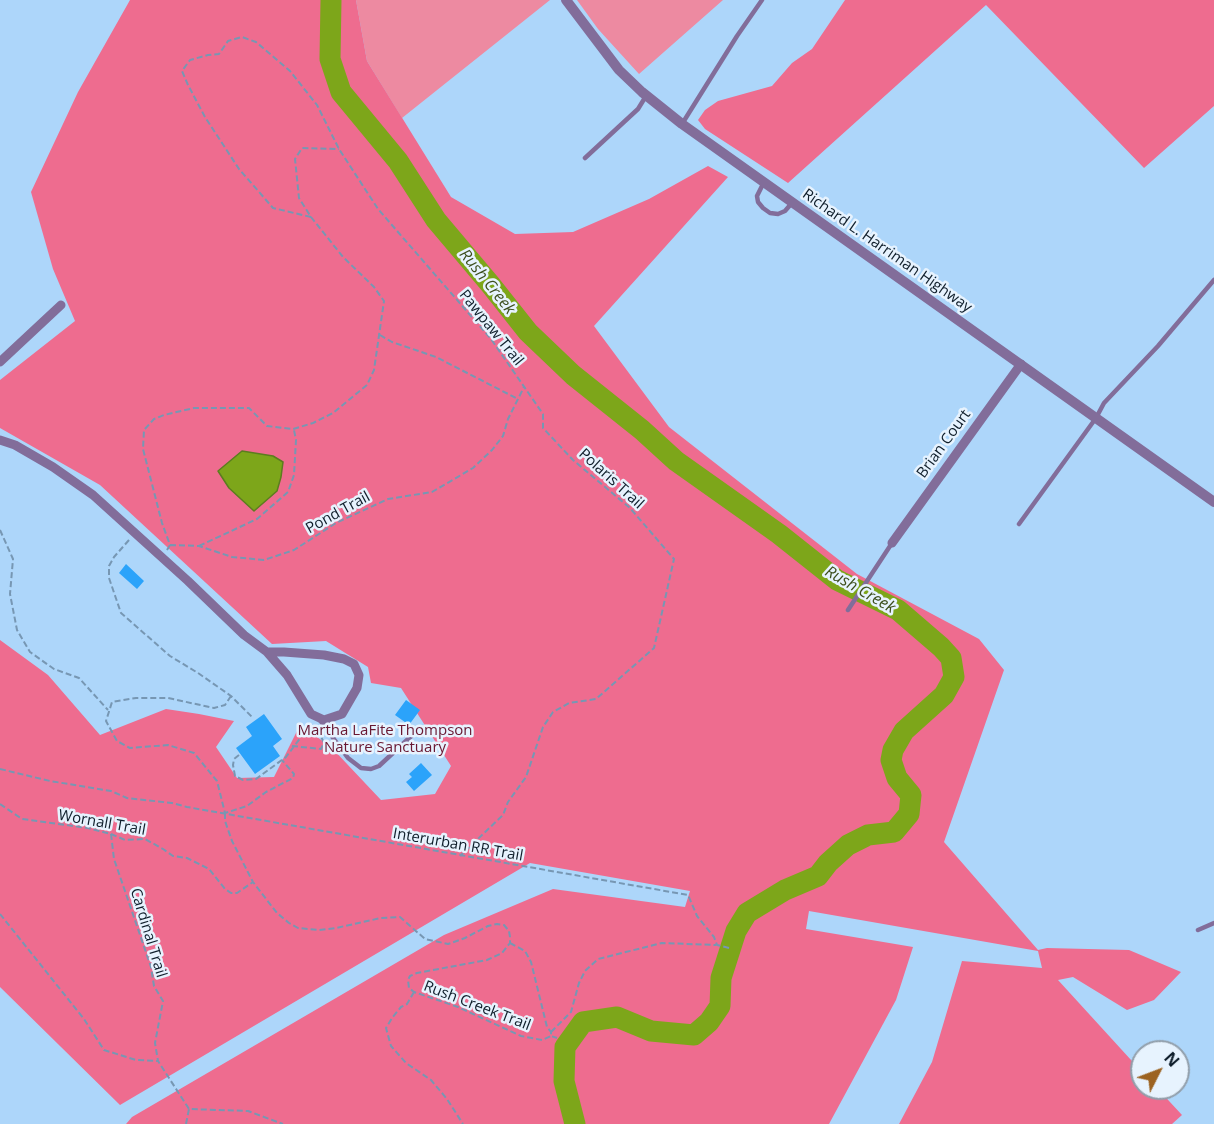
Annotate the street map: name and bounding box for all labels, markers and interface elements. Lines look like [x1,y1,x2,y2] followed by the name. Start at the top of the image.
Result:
[799,185,975,317] street label: Richard L. Harriman Highway
[455,246,519,318] water label: Rush Creek
[455,286,527,370] street label: Pawpaw Trail
[913,406,975,482] street label: Brian Court
[575,445,647,513] street label: Polaris Trail
[303,488,373,538] street label: Pond Trail
[821,562,899,618] water label: Rush Creek
[297,722,473,757] park label: Martha LaFite Thompson Nature Sanctuary
[57,806,147,840] street label: Wornall Trail
[391,825,525,865] street label: Interurban RR Trail
[126,886,170,980] street label: Cardinal Trail
[421,977,533,1035] street label: Rush Creek Trail
[1130,1040,1190,1100] north arrow
[1159,1047,1184,1071] text: N

